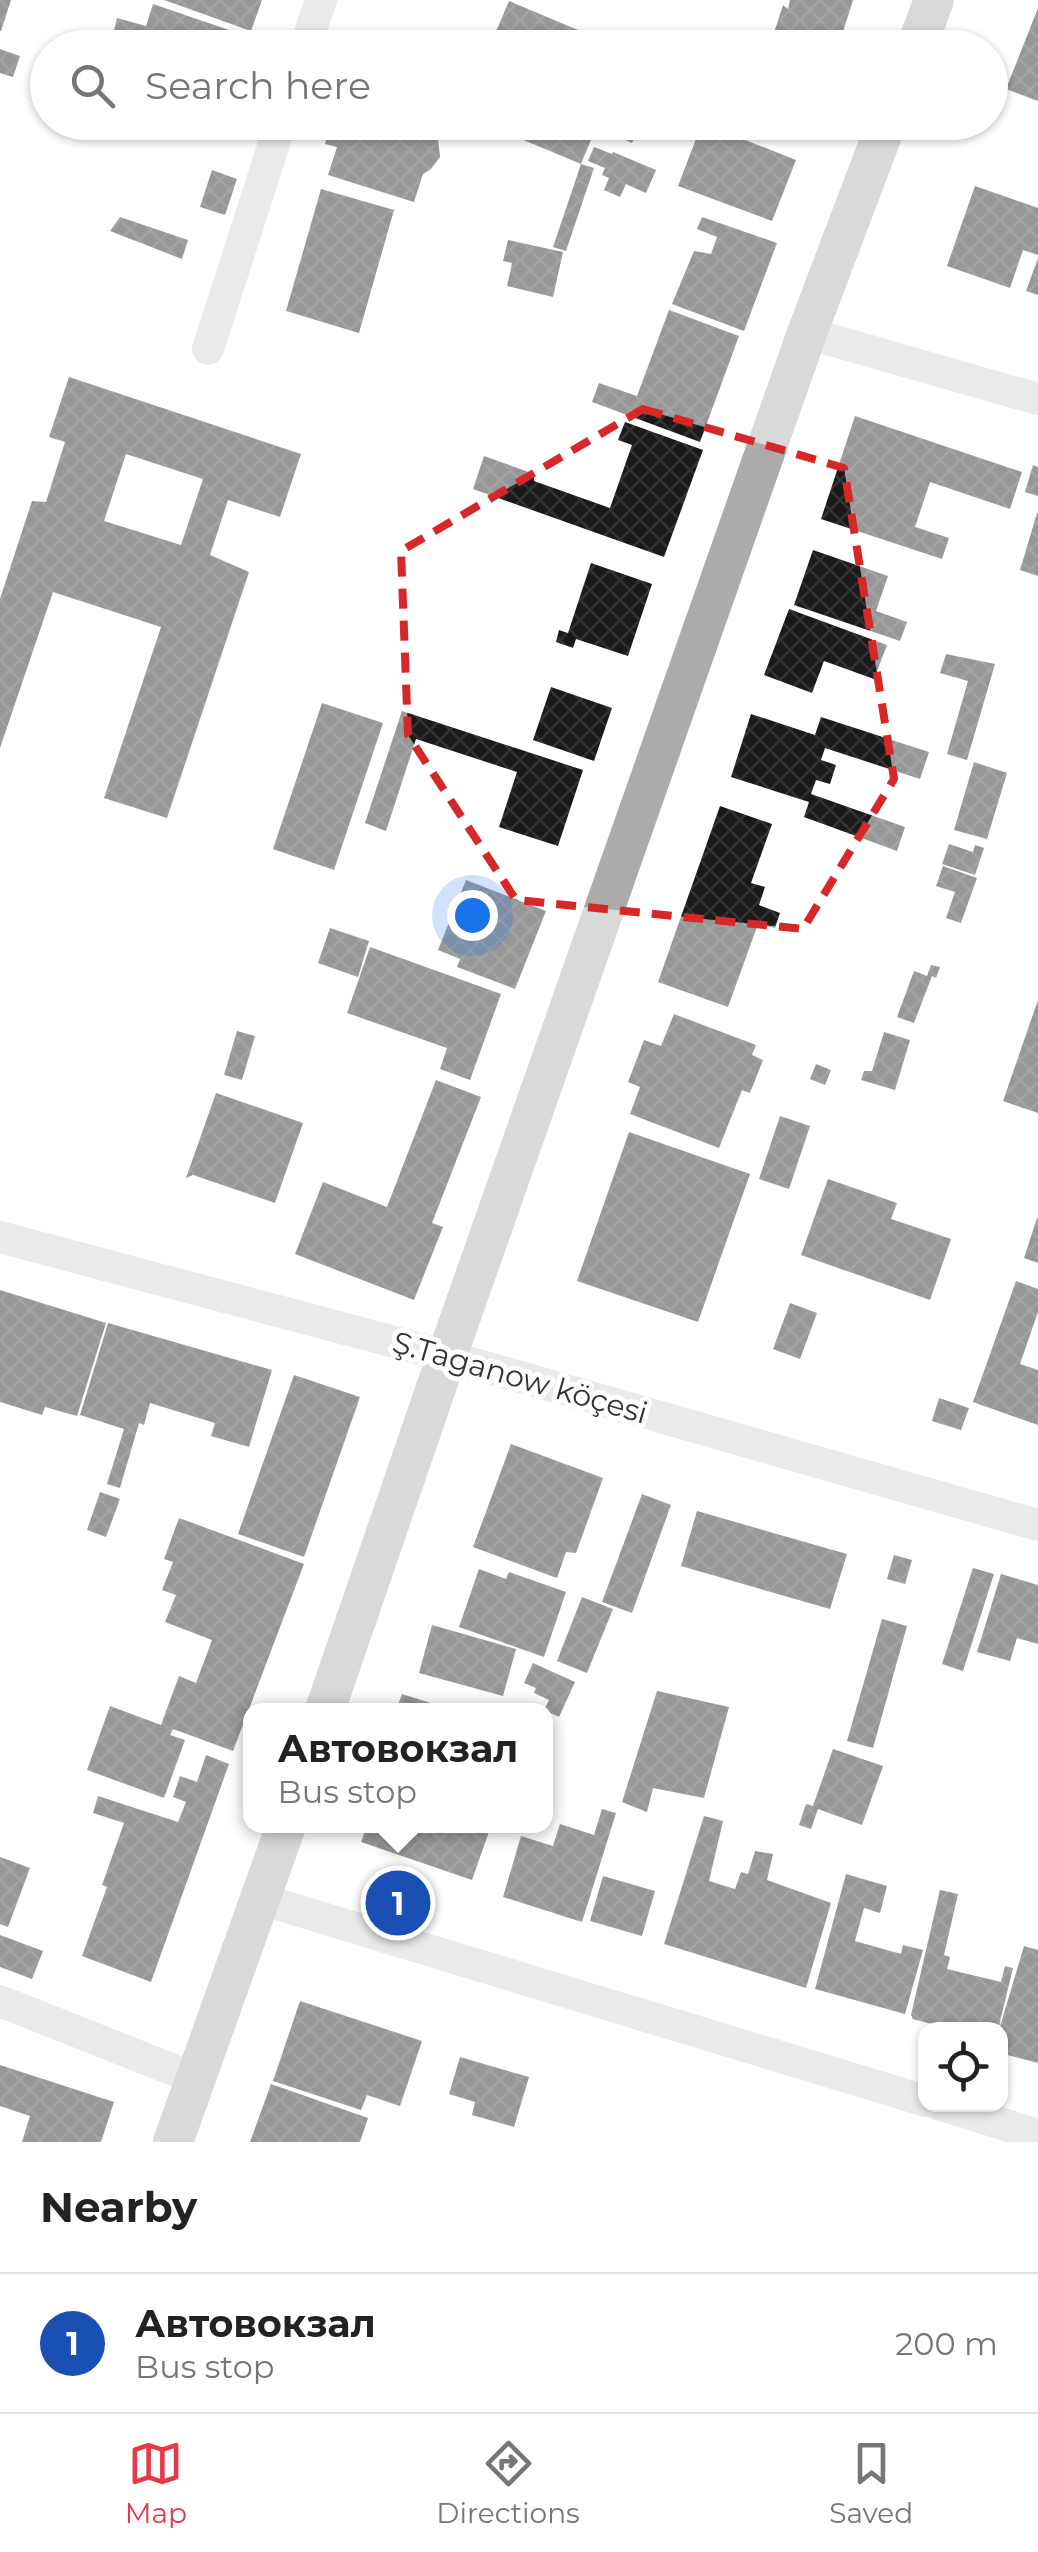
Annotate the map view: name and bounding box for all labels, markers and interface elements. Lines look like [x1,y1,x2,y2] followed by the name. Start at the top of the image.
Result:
[30,30,1008,140] search box
[65,58,120,113] icon: search
[145,62,371,109] text: Search here
[447,890,498,941] your location
[389,1323,652,1432] street label: Ş.Taganow köçesi
[243,1703,553,1833] popup
[278,1725,518,1772] text: Автовокзал
[278,1772,417,1811] text: Bus stop
[366,1866,430,1940] pin: 1
[918,2022,1008,2112] map controls
[918,2022,1008,2112] button: locate
[40,2181,197,2233] text: Nearby
[135,2300,376,2347] text: Автовокзал
[66,2324,79,2363] text: 1
[895,2324,998,2363] text: 200 m
[135,2347,274,2386] text: Bus stop
[125,2436,187,2530] tab: Map
[436,2436,580,2530] tab: Directions
[829,2436,913,2530] tab: Saved

